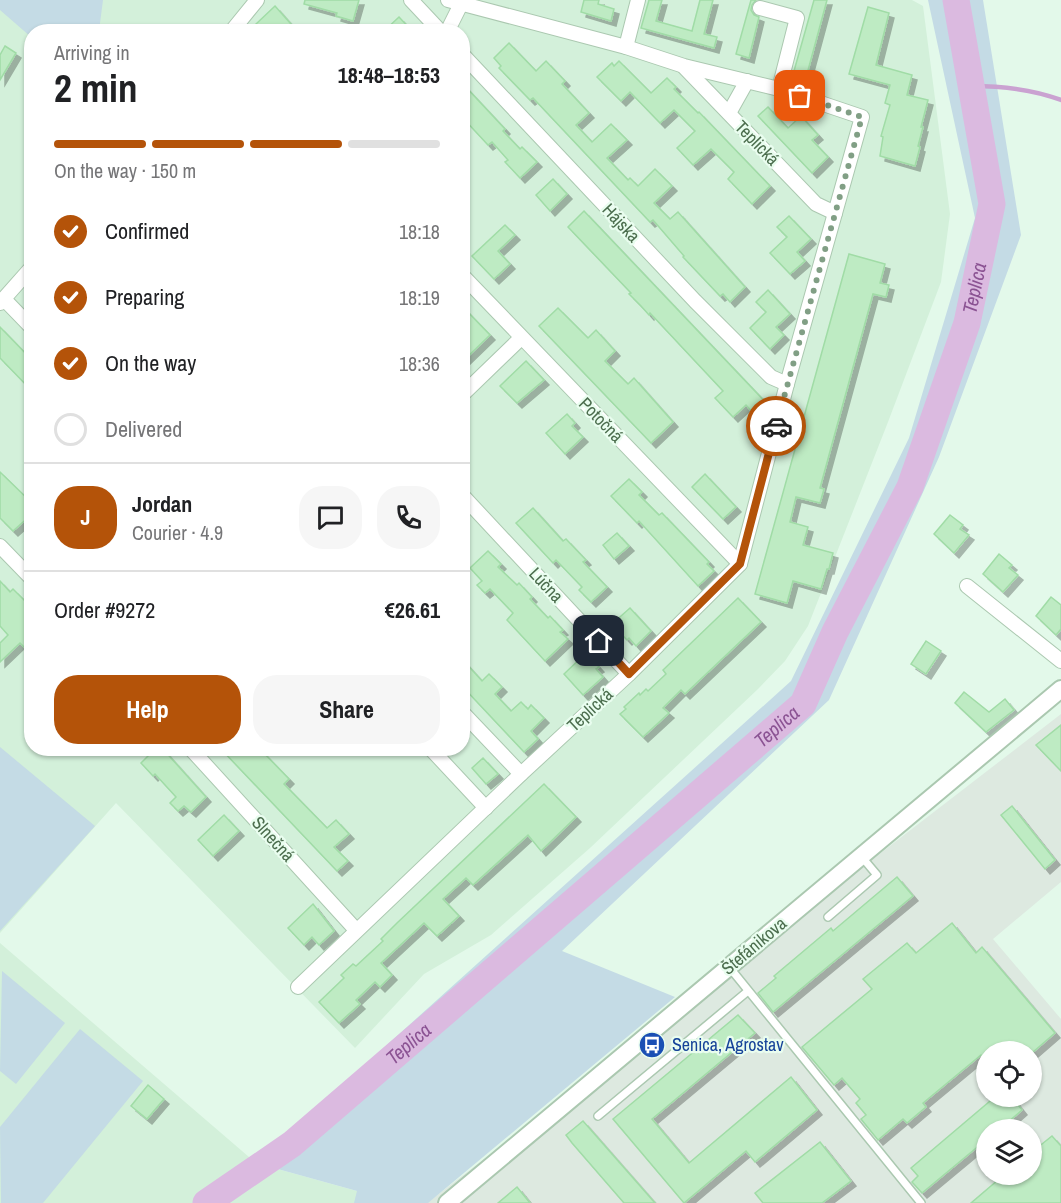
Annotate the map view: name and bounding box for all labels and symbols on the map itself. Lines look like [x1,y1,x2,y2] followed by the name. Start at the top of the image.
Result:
[774,70,825,121] pin
[730,114,785,171] street label: Teplická
[597,198,646,248] street label: Hájska
[955,260,992,316] water label: Teplica
[574,391,629,448] street label: Potočná
[746,396,806,456] courier
[524,561,569,608] street label: Lúčna
[573,615,624,666] pin
[561,682,618,737] street label: Teplická
[748,699,805,753] water label: Teplica
[246,810,301,867] street label: Slnečná
[716,911,792,980] street label: Štefánikova
[380,1016,437,1070] water label: Teplica
[637,1030,667,1060] bus stop icon: Senica, Agrostav
[672,1032,784,1057] place label: Senica, Agrostav

